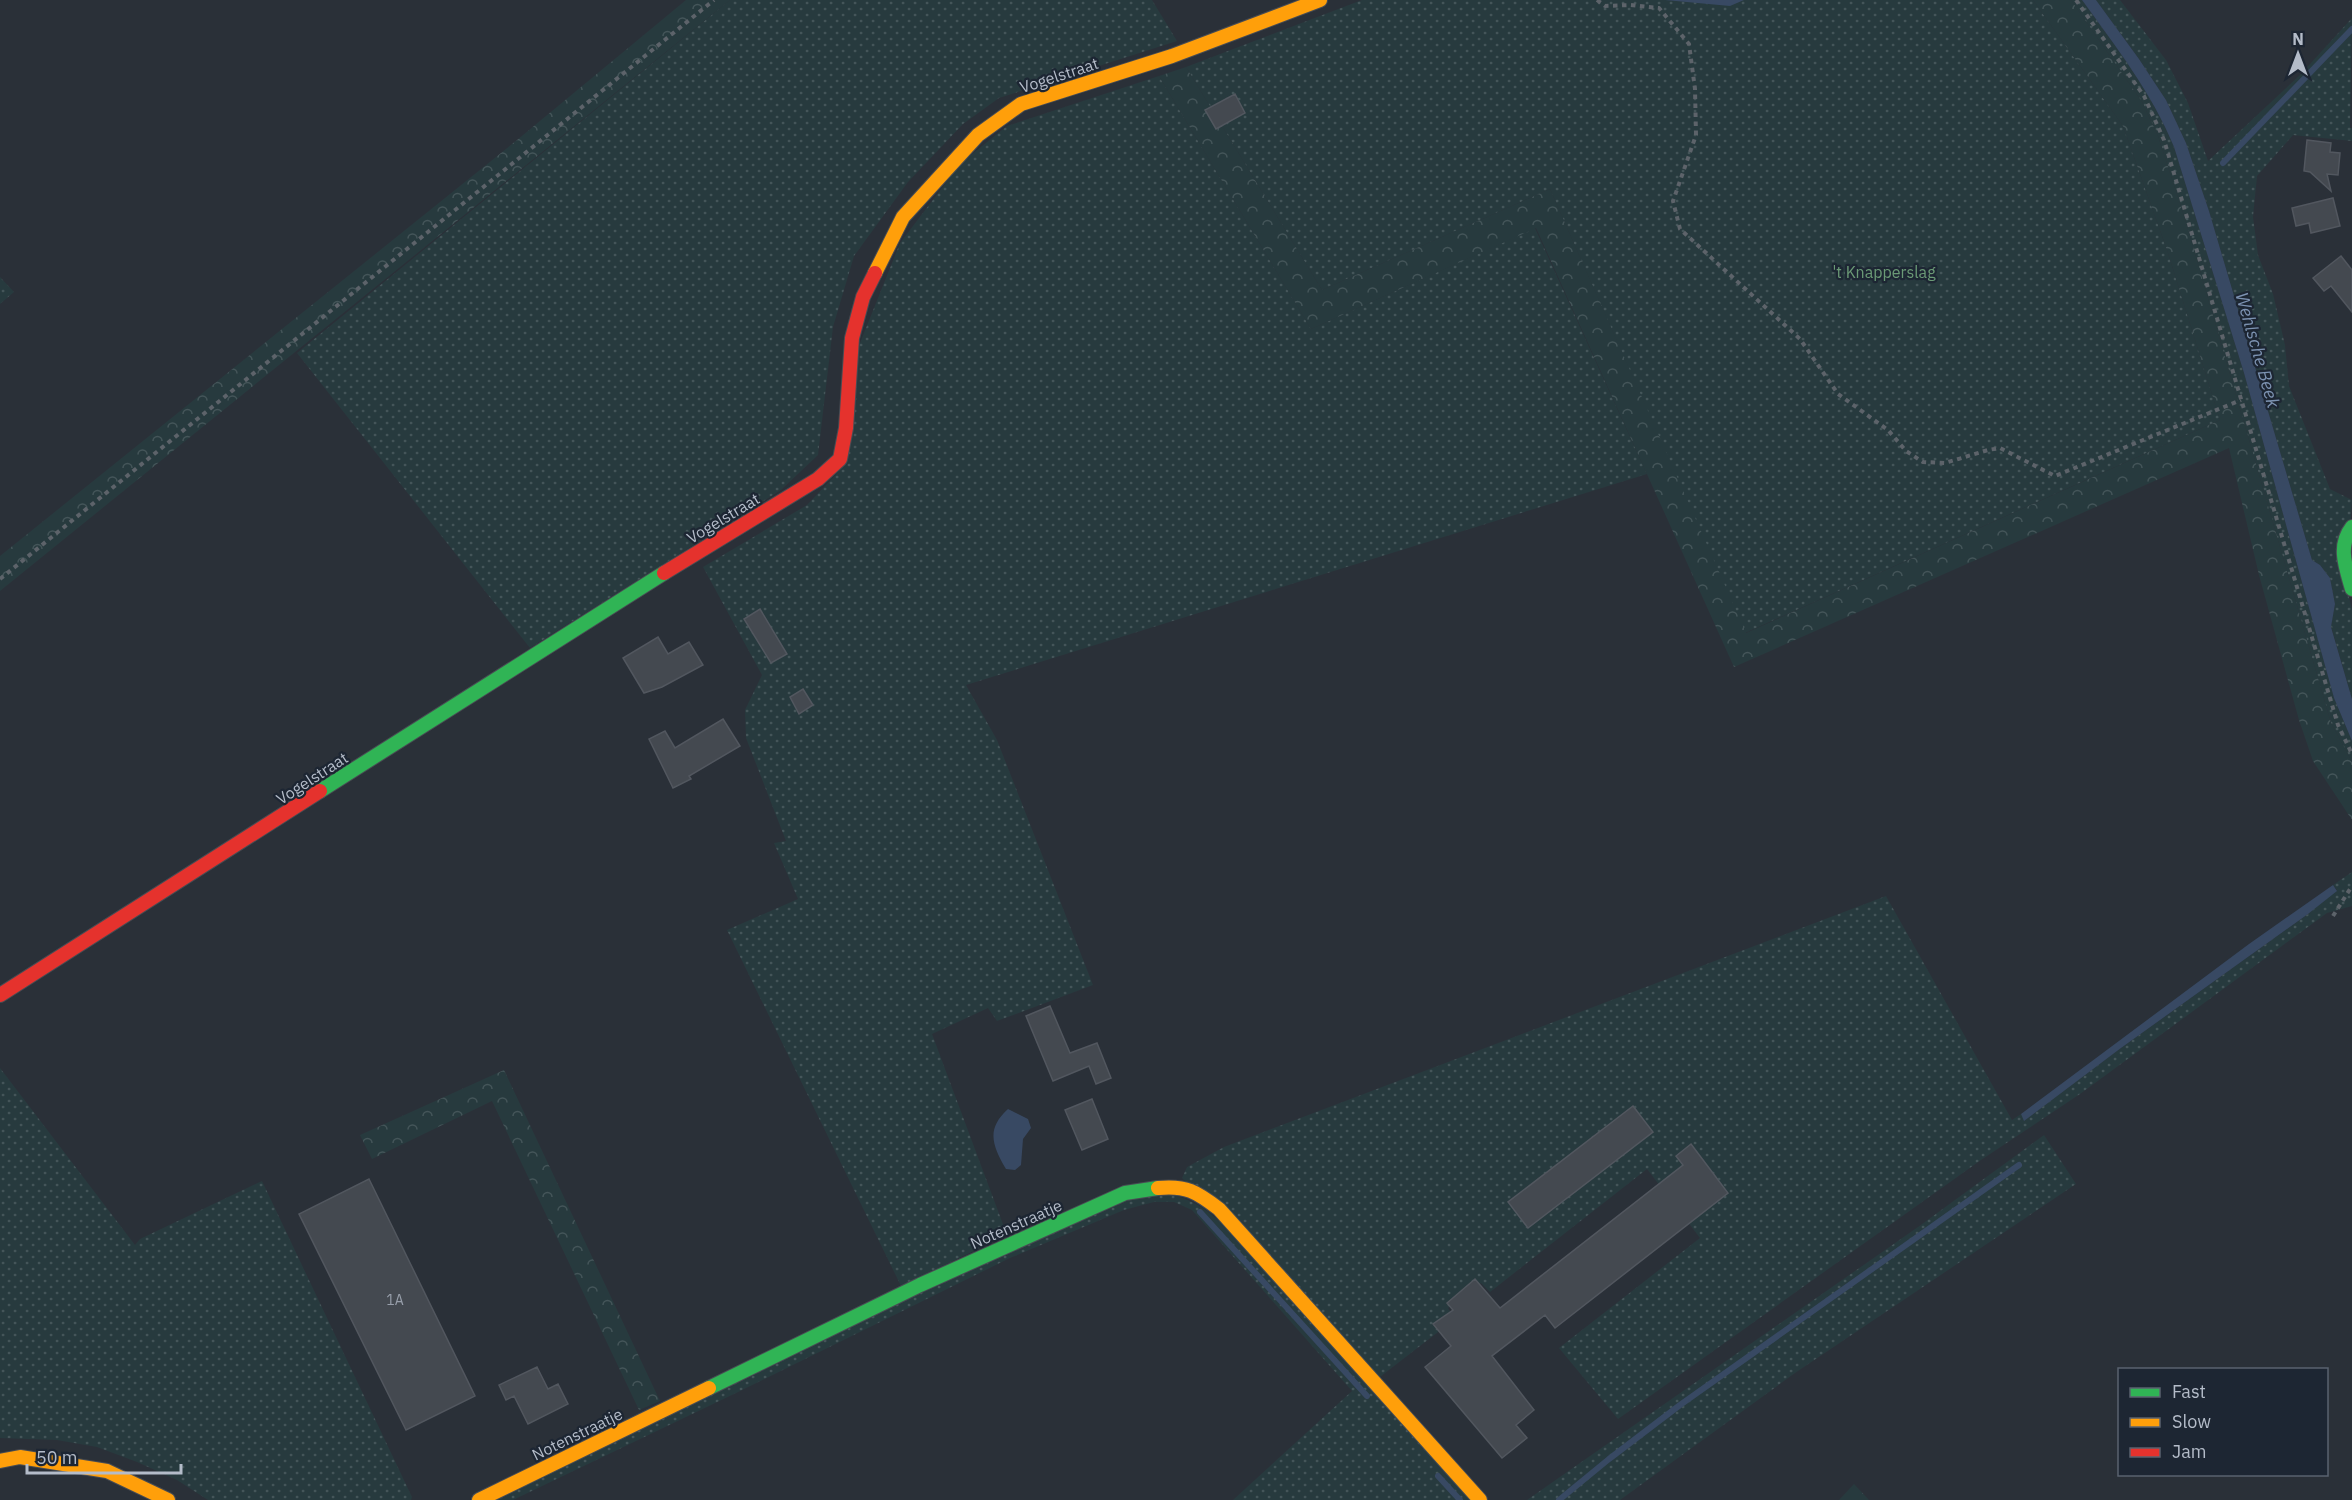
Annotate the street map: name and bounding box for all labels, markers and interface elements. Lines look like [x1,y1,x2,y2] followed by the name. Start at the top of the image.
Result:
[2268,24,2328,84] north arrow
[2292,29,2304,49] text: N
[1017,53,1101,97] street label: Vogelstraat
[1832,262,1936,282] park label: 't Knapperslag
[2231,290,2286,411] water label: Wehlsche Beek
[683,488,763,548] street label: Vogelstraat
[272,747,352,809] street label: Vogelstraat
[967,1195,1065,1253] street label: Notenstraatje
[386,1291,404,1309] house number: 1A
[2118,1368,2328,1476] legend
[2172,1380,2206,1403] text: Fast
[528,1403,626,1465] street label: Notenstraatje
[2172,1410,2211,1433] text: Slow
[27,1437,182,1475] scale bar
[2172,1440,2207,1463] text: Jam
[36,1446,78,1469] text: 50 m

